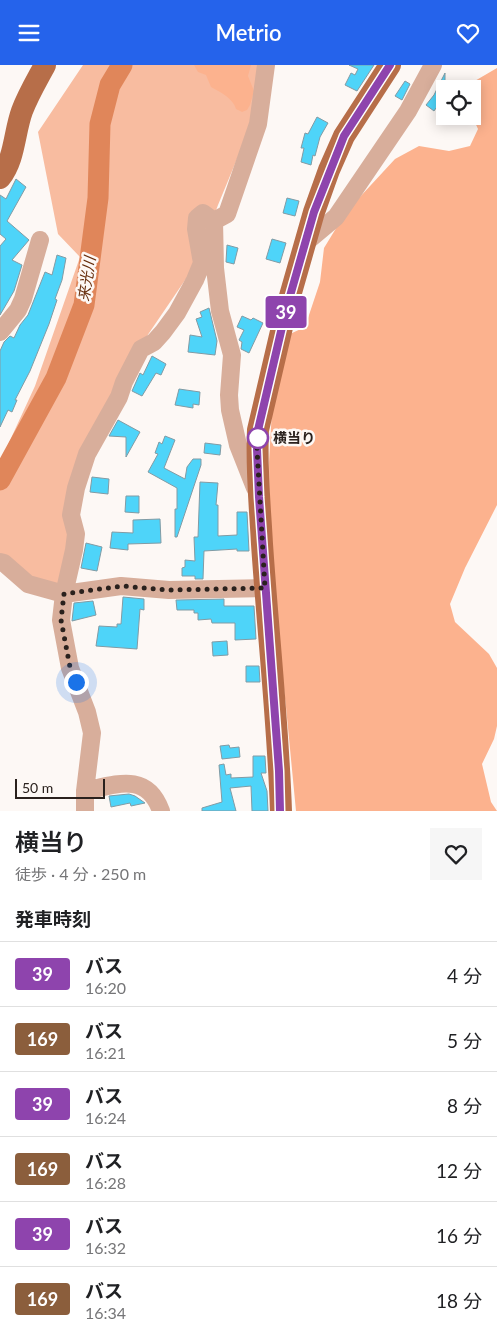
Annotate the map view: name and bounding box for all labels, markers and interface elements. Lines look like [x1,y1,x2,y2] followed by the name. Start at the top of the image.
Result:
[15,19,43,47] icon: menu
[215,19,282,46] text: Metrio
[454,19,482,47] icon: heart
[436,80,481,125] map controls
[436,80,481,125] button: locate
[74,253,99,302] water label: 来光川
[264,296,308,328] line badge: 39
[276,301,296,323] text: 39
[247,427,269,449] marker: 横当り
[273,429,315,446] place label: 横当り
[64,670,89,695] your location
[15,776,105,799] scale bar
[22,779,53,796] text: 50 m
[15,827,87,856] text: 横当り
[430,828,482,880] button: heart
[15,864,146,883] text: 徒歩 · 4 分 · 250 m
[15,907,91,930] text: 発車時刻
[85,954,123,977] text: バス
[32,963,53,985] text: 39
[447,964,482,987] text: 4 分
[85,978,126,997] text: 16:20
[85,1019,123,1042] text: バス
[27,1028,58,1050] text: 169
[447,1029,482,1052] text: 5 分
[85,1043,126,1062] text: 16:21
[85,1084,123,1107] text: バス
[32,1093,53,1115] text: 39
[447,1094,482,1117] text: 8 分
[85,1108,126,1127] text: 16:24
[85,1149,123,1172] text: バス
[27,1158,58,1180] text: 169
[436,1159,482,1182] text: 12 分
[85,1173,126,1192] text: 16:28
[85,1214,123,1237] text: バス
[32,1223,53,1245] text: 39
[436,1224,482,1247] text: 16 分
[85,1238,126,1257] text: 16:32
[85,1279,123,1302] text: バス
[27,1288,58,1310] text: 169
[436,1289,482,1312] text: 18 分
[85,1303,126,1322] text: 16:34

